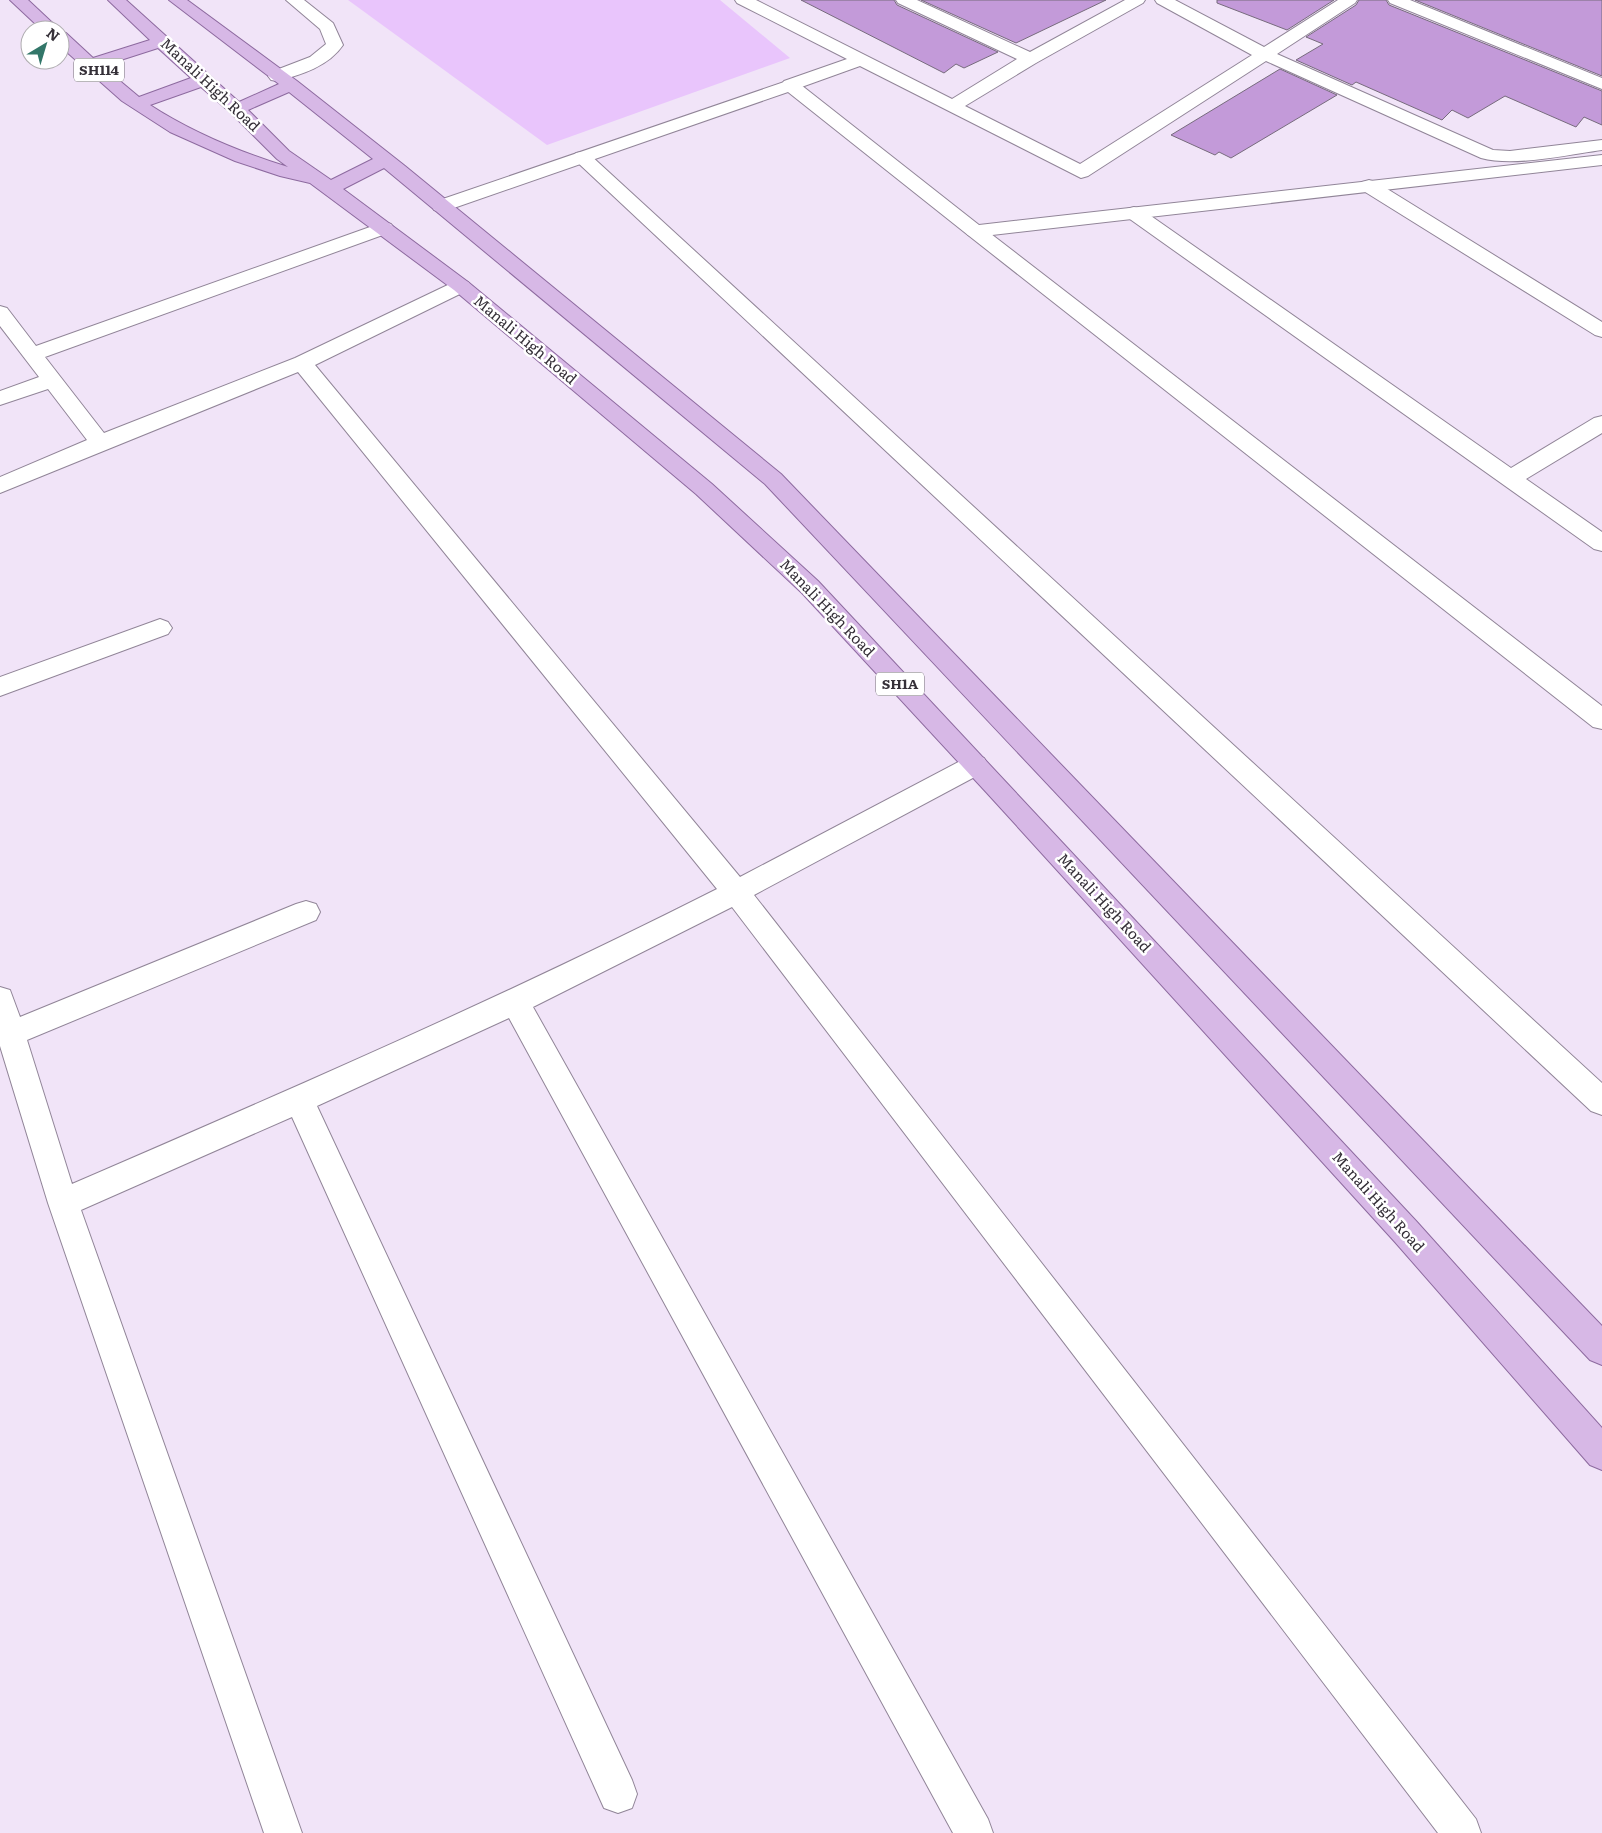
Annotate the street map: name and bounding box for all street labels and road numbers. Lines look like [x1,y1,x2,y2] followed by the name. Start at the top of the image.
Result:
[156,32,266,136] street label: Manali High Road
[74,58,124,82] road number: SH114
[469,289,583,389] street label: Manali High Road
[775,553,881,661] street label: Manali High Road
[876,672,924,696] road number: SH1A
[1053,847,1157,957] street label: Manali High Road
[1327,1145,1431,1257] street label: Manali High Road

